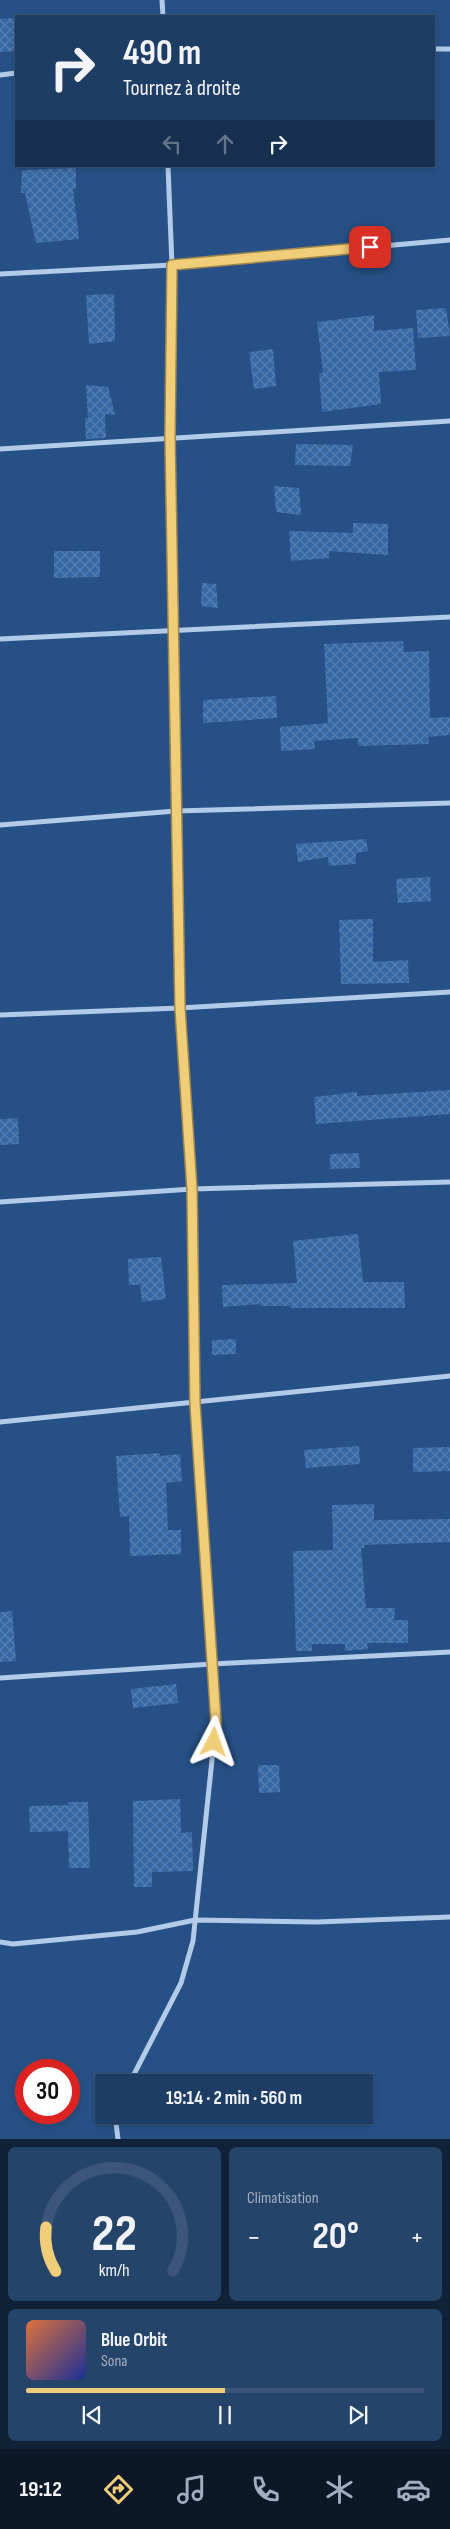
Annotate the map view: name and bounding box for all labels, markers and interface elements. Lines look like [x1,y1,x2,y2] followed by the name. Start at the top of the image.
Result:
[123,32,201,75] text: 490 m
[40,35,105,100] icon: right
[123,75,240,102] text: Tournez à droite
[158,130,186,158] icon: left
[211,130,239,158] icon: ahead
[264,130,292,158] icon: right
[349,226,391,268] pin
[356,233,384,261] icon: arrive
[187,1715,239,1767] position arrow
[15,2059,80,2124] speed limit sign: 30
[166,2087,302,2110] text: 19:14 · 2 min · 560 m
[247,2189,319,2208] text: Climatisation
[92,2203,137,2266] text: 22
[312,2214,359,2259] text: 20°
[247,2221,261,2254] text: −
[410,2221,424,2254] text: +
[99,2260,130,2281] text: km/h
[101,2329,167,2352] text: Blue Orbit
[101,2352,128,2371] text: Sona
[78,2401,106,2429] icon: previous
[211,2401,239,2429] icon: pause
[344,2401,372,2429] icon: next
[101,2472,136,2507] icon: directions
[174,2472,209,2507] icon: music
[248,2472,283,2507] icon: phone
[322,2472,357,2507] icon: climate
[396,2472,431,2507] icon: car
[19,2476,62,2503] text: 19:12

